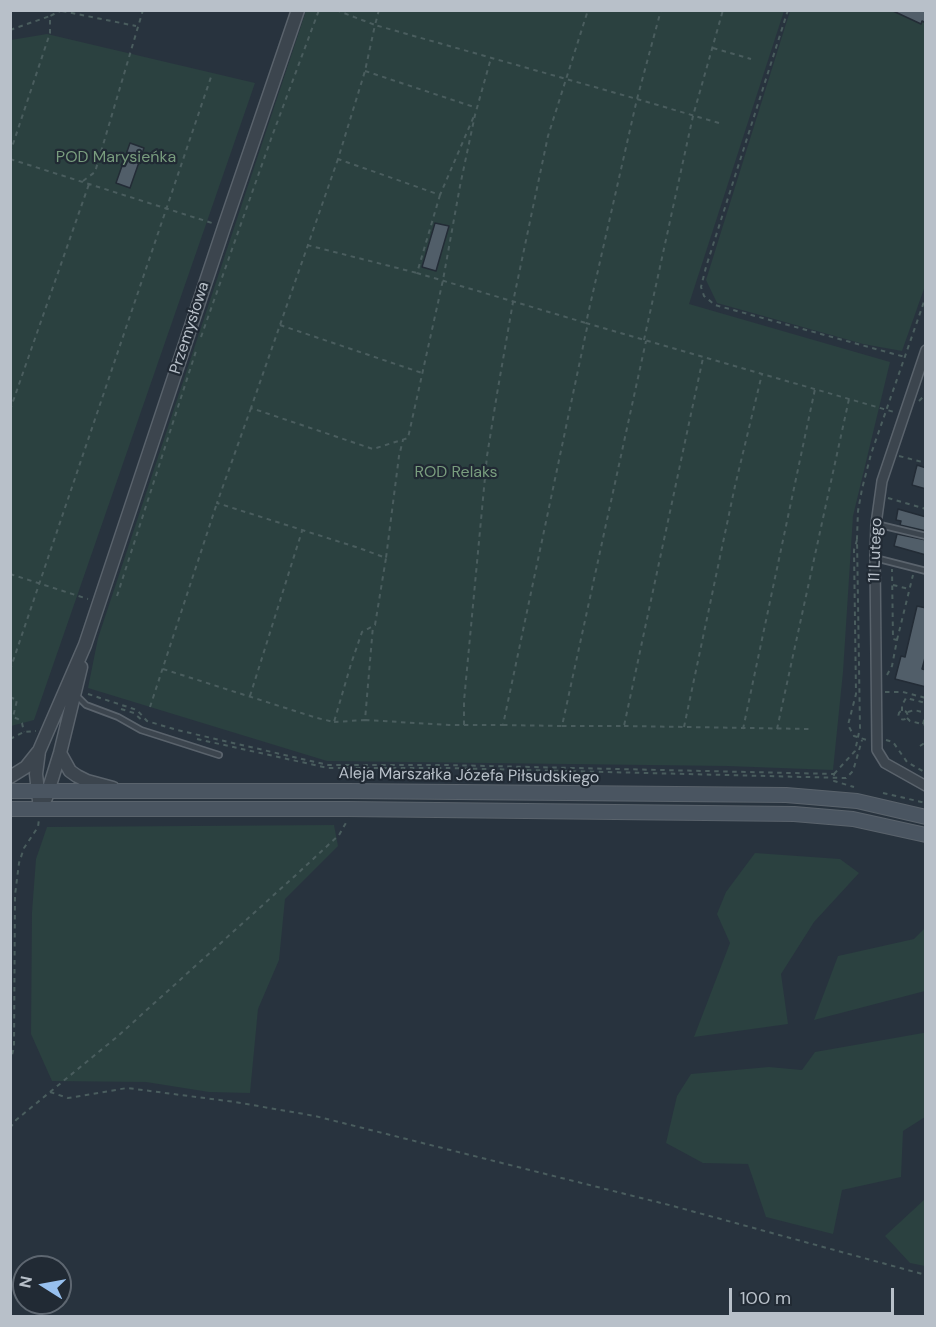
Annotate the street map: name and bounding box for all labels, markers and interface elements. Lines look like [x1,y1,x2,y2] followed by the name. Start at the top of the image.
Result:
[56,148,176,168] park label: POD Marysieńka
[166,279,214,377] street label: Przemysłowa
[414,463,498,483] park label: ROD Relaks
[865,517,887,583] street label: 11 Lutego
[339,764,599,788] street label: Aleja Marszałka Józefa Piłsudskiego
[12,1255,72,1315] north arrow
[14,1274,37,1290] text: N
[732,1276,897,1314] scale bar
[740,1286,791,1310] text: 100 m

